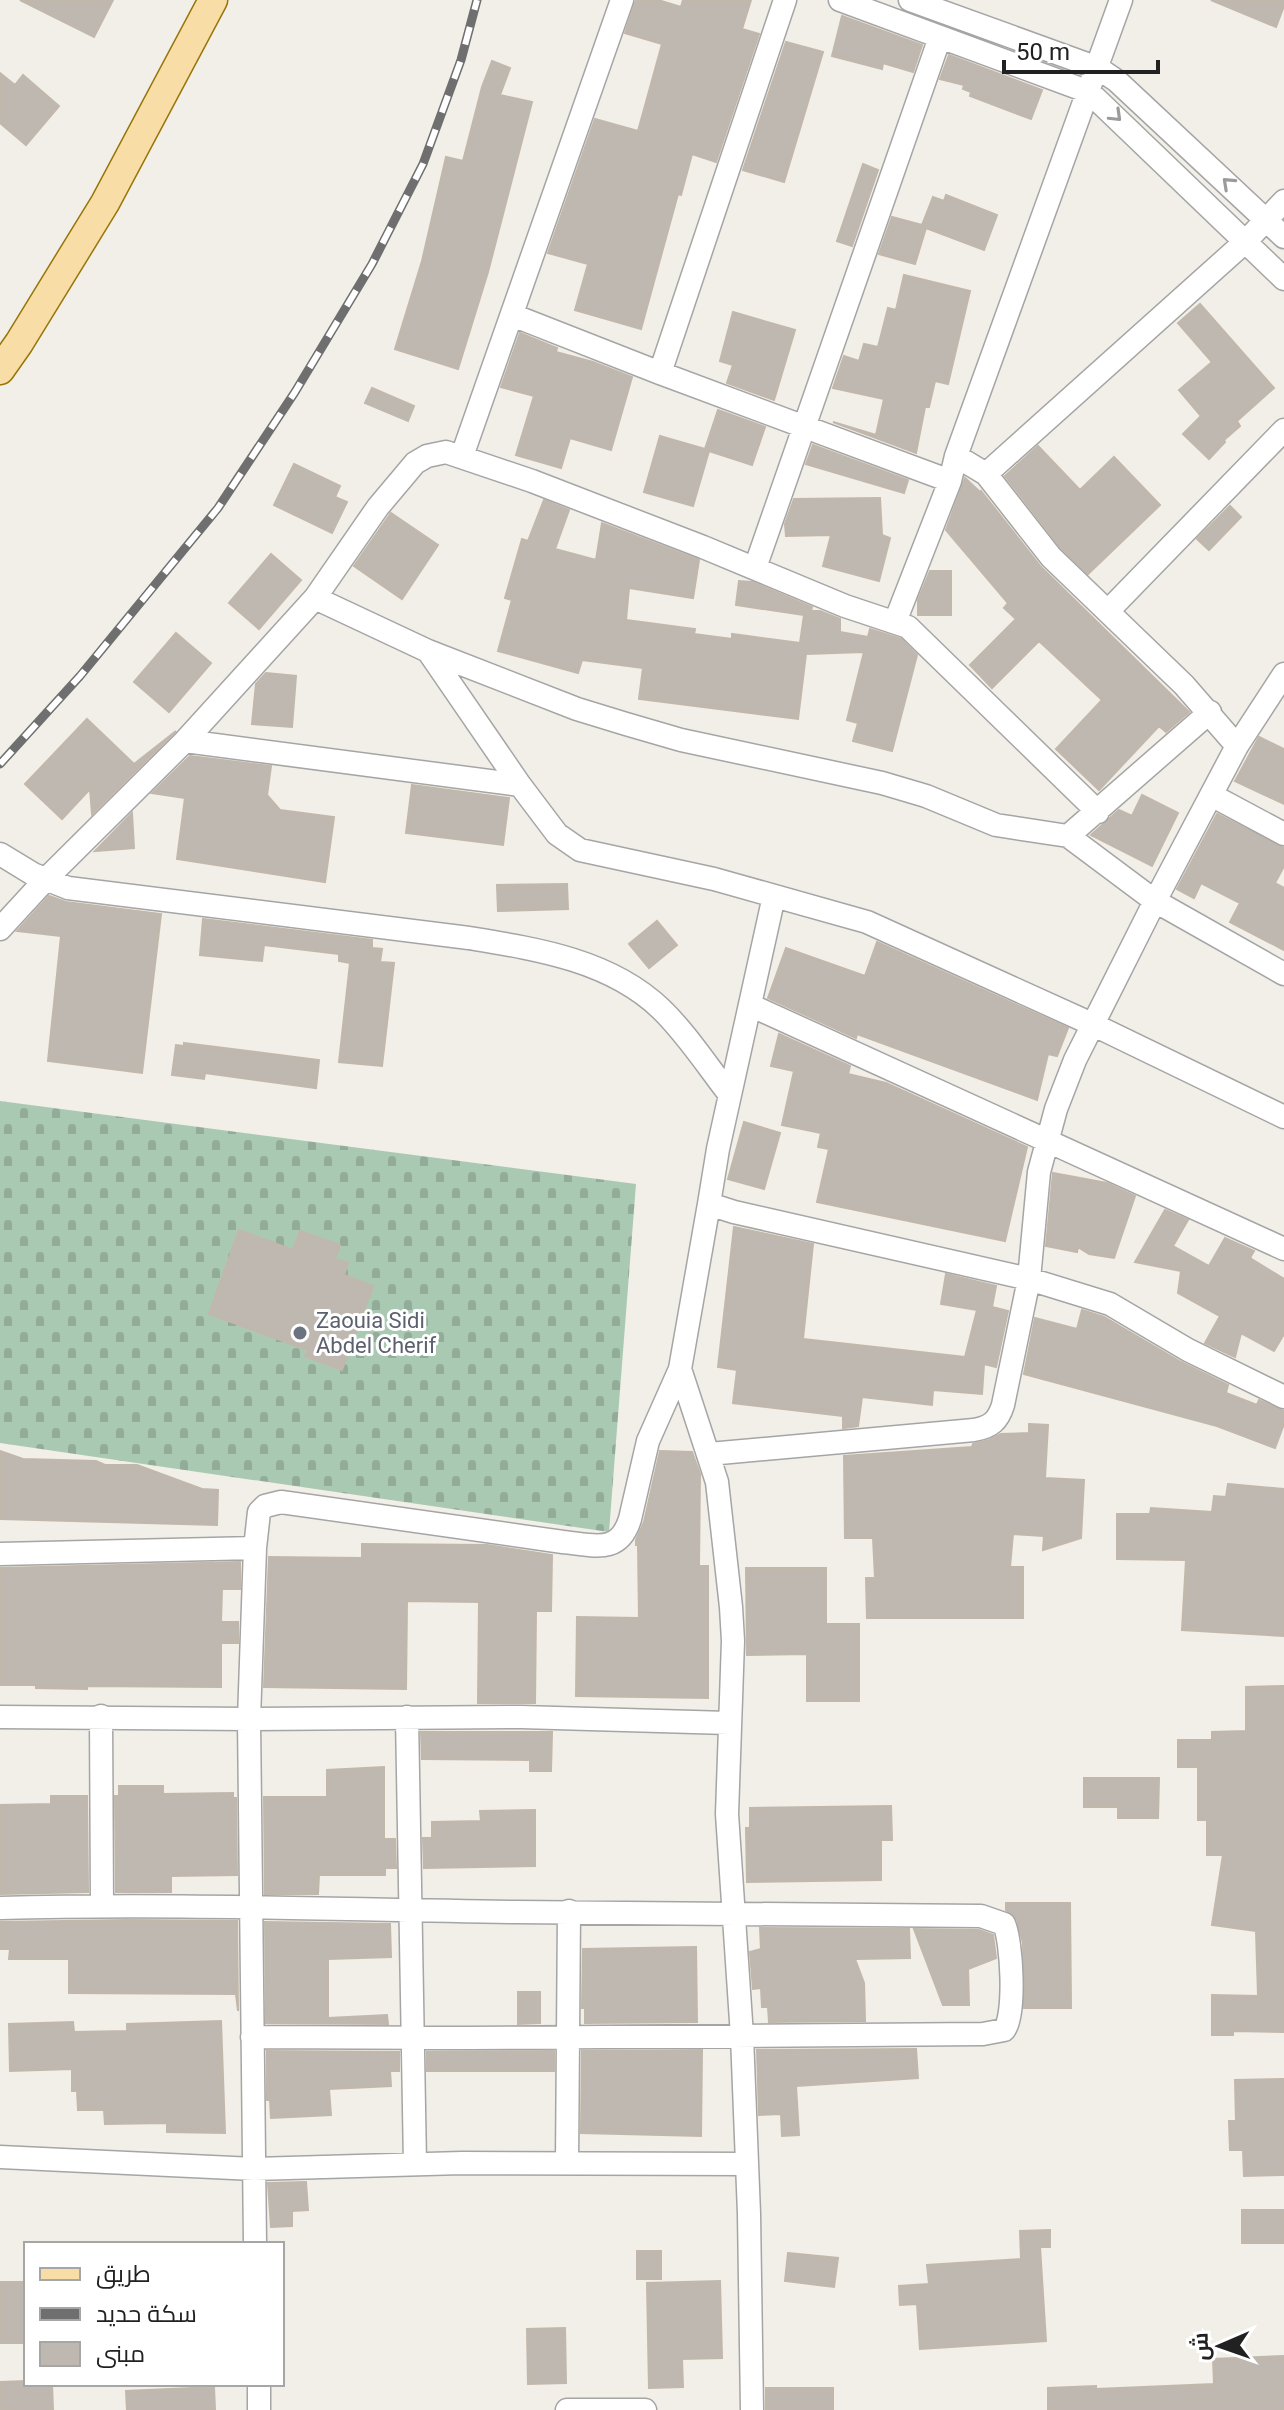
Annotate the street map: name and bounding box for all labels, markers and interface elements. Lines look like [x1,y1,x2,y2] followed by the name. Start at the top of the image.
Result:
[1004,24,1158,74] scale bar
[1016,38,1070,66] text: 50 m
[1107,107,1121,122] one-way arrow
[1222,179,1237,193] one-way arrow
[316,1308,436,1358] place label: Zaouia Sidi Abdel Cherif
[291,1324,309,1342] marker: Zaouia Sidi Abdel Cherif
[24,2242,284,2386] legend
[96,2260,151,2289] text: طريق
[96,2300,197,2328] text: سكة حديد
[1180,2306,1260,2386] north arrow
[1188,2332,1214,2361] text: ش
[96,2340,145,2368] text: مبنى

